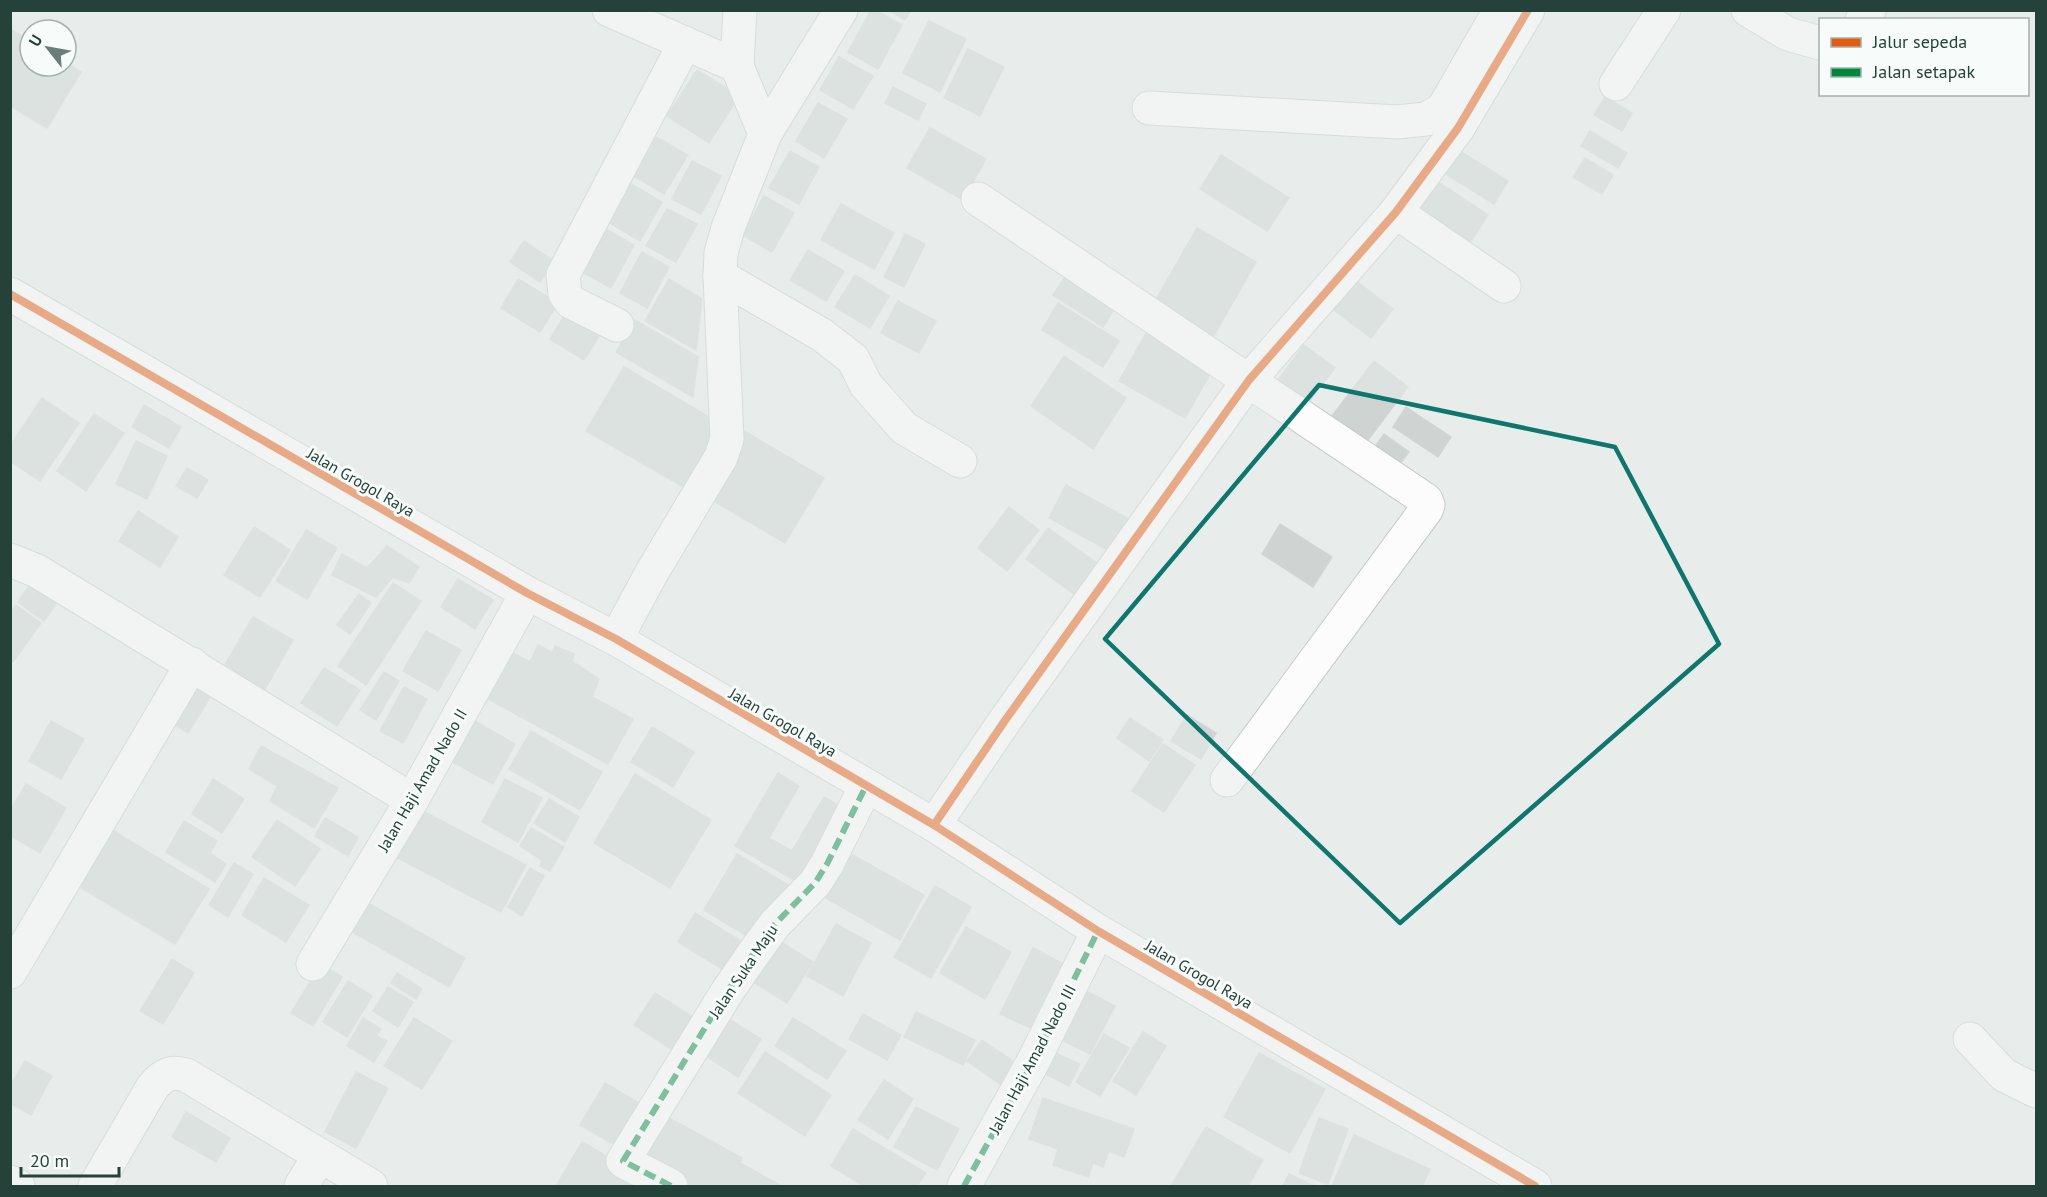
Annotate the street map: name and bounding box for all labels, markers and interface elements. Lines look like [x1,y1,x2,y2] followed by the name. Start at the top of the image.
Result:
[18,18,78,78] north arrow
[1819,18,2029,96] legend
[1872,30,1967,53] text: Jalur sepeda
[24,31,46,50] text: U
[1872,60,1975,83] text: Jalan setapak
[303,443,418,521] street label: Jalan Grogol Raya
[725,683,840,761] street label: Jalan Grogol Raya
[372,705,471,856] street label: Jalan Haji Amad Nado II
[704,920,782,1022] street label: Jalan Suka Maju
[1141,935,1256,1013] street label: Jalan Grogol Raya
[984,981,1080,1138] street label: Jalan Haji Amad Nado III
[21,1140,118,1178] scale bar
[30,1149,69,1172] text: 20 m

